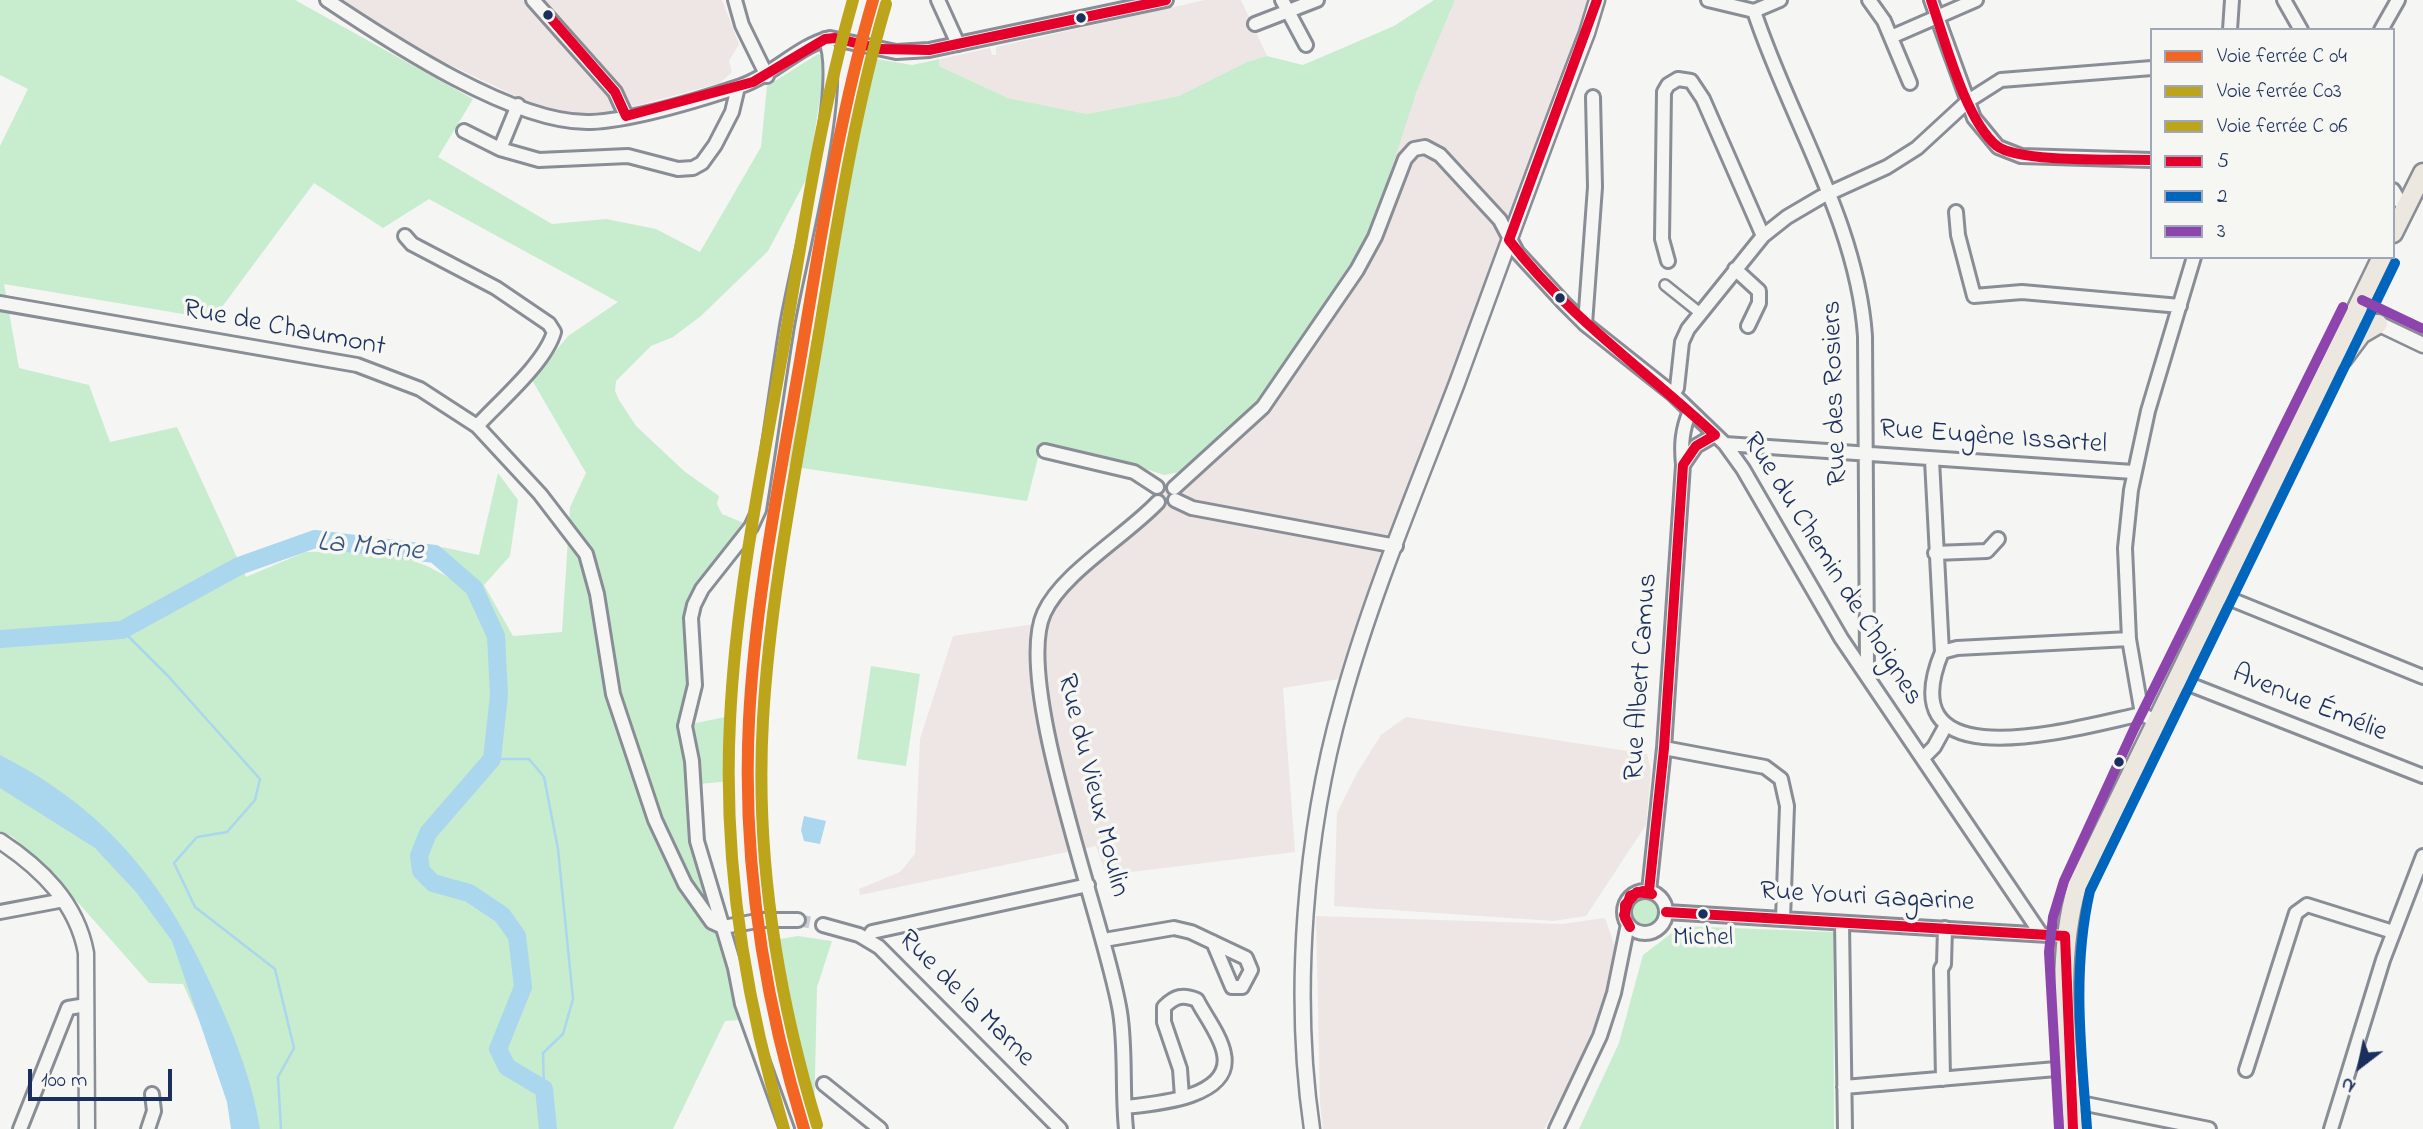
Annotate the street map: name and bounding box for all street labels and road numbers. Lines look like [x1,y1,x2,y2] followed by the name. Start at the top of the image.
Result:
[180,294,388,366] street label: Rue de Chaumont
[1817,300,1857,486] street label: Rue des Rosiers
[1878,414,2108,464] street label: Rue Eugène Issartel
[1733,427,1929,713] street label: Rue du Chemin de Choignes
[1619,572,1667,782] street label: Rue Albert Camus
[2227,659,2391,751] street label: Avenue Émélie
[1047,671,1135,901] street label: Rue du Vieux Moulin
[1759,877,1975,921] street label: Rue Youri Gagarine
[889,924,1041,1076] street label: Rue de la Marne

